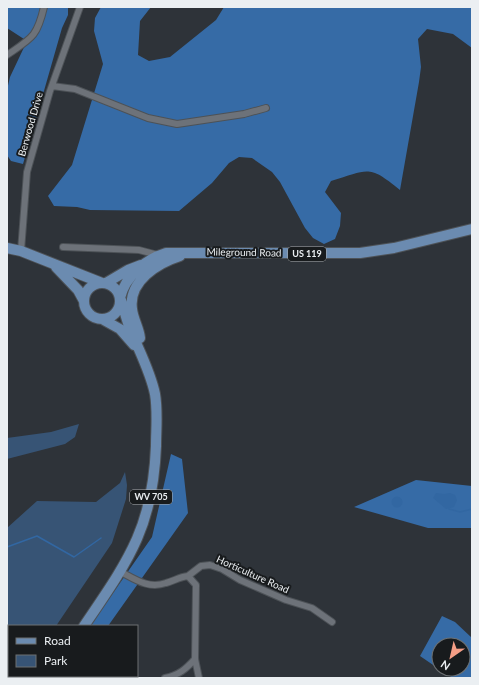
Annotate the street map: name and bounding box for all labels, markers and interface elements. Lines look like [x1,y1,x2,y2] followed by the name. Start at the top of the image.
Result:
[15,90,45,158] street label: Berwood Drive
[206,245,282,259] street label: Mileground Road
[288,247,326,261] road number: US 119
[130,490,172,504] road number: WV 705
[215,553,291,595] street label: Horticulture Road
[8,625,138,677] legend
[44,633,71,648] text: Road
[431,637,471,677] north arrow
[44,653,68,668] text: Park
[438,658,452,673] text: N

